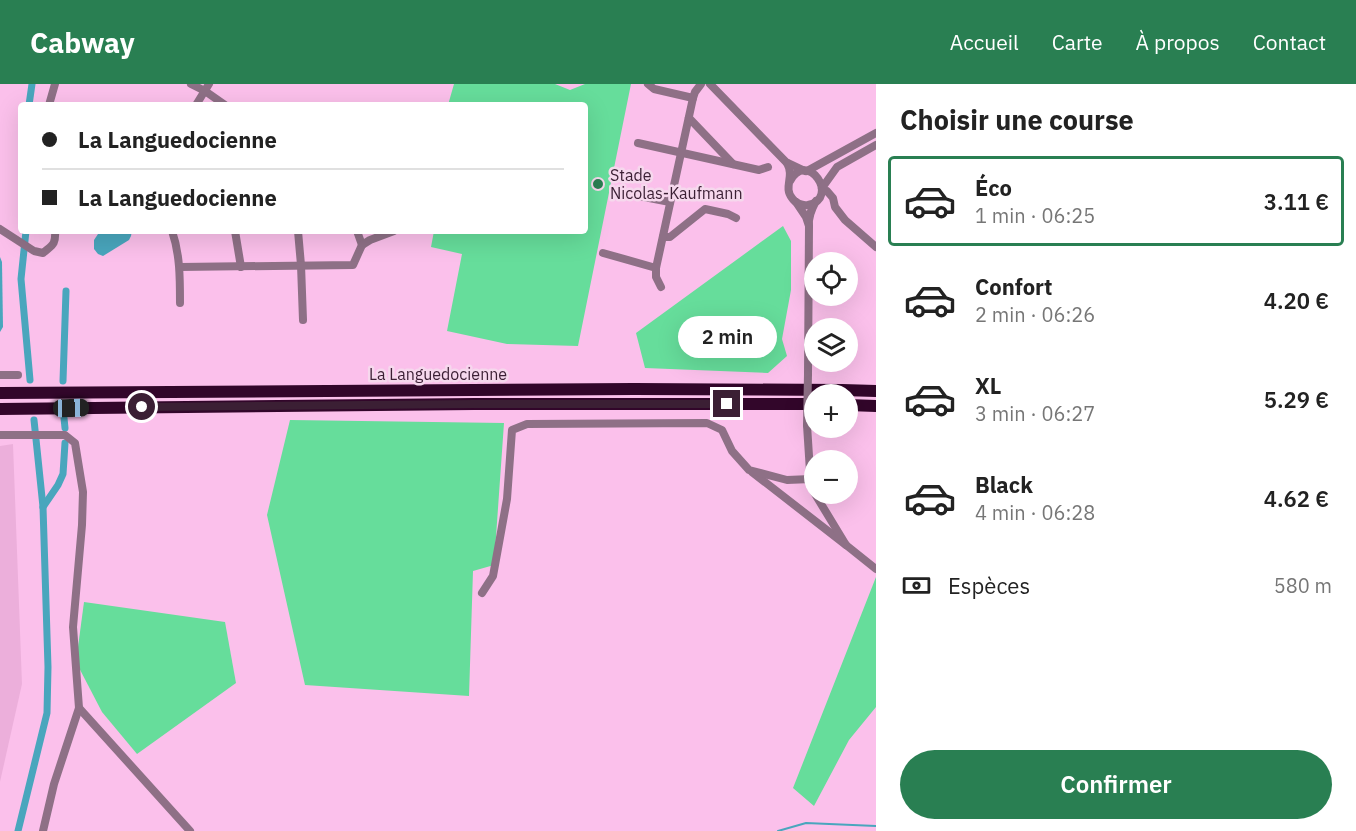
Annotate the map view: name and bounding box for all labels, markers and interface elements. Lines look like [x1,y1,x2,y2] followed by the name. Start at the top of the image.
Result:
[30,24,135,61] text: Cabway
[950,28,1019,56] text: Accueil
[1052,28,1103,56] text: Carte
[1136,28,1220,56] text: À propos
[1253,28,1326,56] text: Contact
[900,102,1134,137] text: Choisir une course
[78,125,277,154] text: La Languedocienne
[610,165,743,203] place label: Stade Nicolas-Kaufmann
[975,173,1012,202] text: Éco
[903,174,957,228] icon: car
[591,177,605,191] marker: Stade Nicolas-Kaufmann
[78,183,277,212] text: La Languedocienne
[1264,187,1329,216] text: 3.11 €
[975,202,1095,229] text: 1 min · 06:25
[804,252,858,504] map controls
[804,252,858,306] button: locate
[975,272,1053,301] text: Confort
[903,273,957,327] icon: car
[1264,286,1329,315] text: 4.20 €
[975,301,1095,328] text: 2 min · 06:26
[678,317,777,359] callout: 2 min
[804,318,858,372] button: layers
[702,323,753,350] text: 2 min
[369,364,507,384] street label: La Languedocienne
[975,371,1001,400] text: XL
[903,372,957,426] icon: car
[804,384,858,438] button: +
[1264,385,1329,414] text: 5.29 €
[713,390,740,417] route end
[128,393,155,420] route start
[53,399,89,417] car
[975,400,1095,427] text: 3 min · 06:27
[804,450,858,504] button: −
[975,470,1033,499] text: Black
[903,471,957,525] icon: car
[1264,484,1329,513] text: 4.62 €
[975,499,1095,526] text: 4 min · 06:28
[900,569,933,602] icon: cash
[948,571,1030,600] text: Espèces
[1274,572,1332,599] text: 580 m
[900,750,1332,819] button: Confirmer

